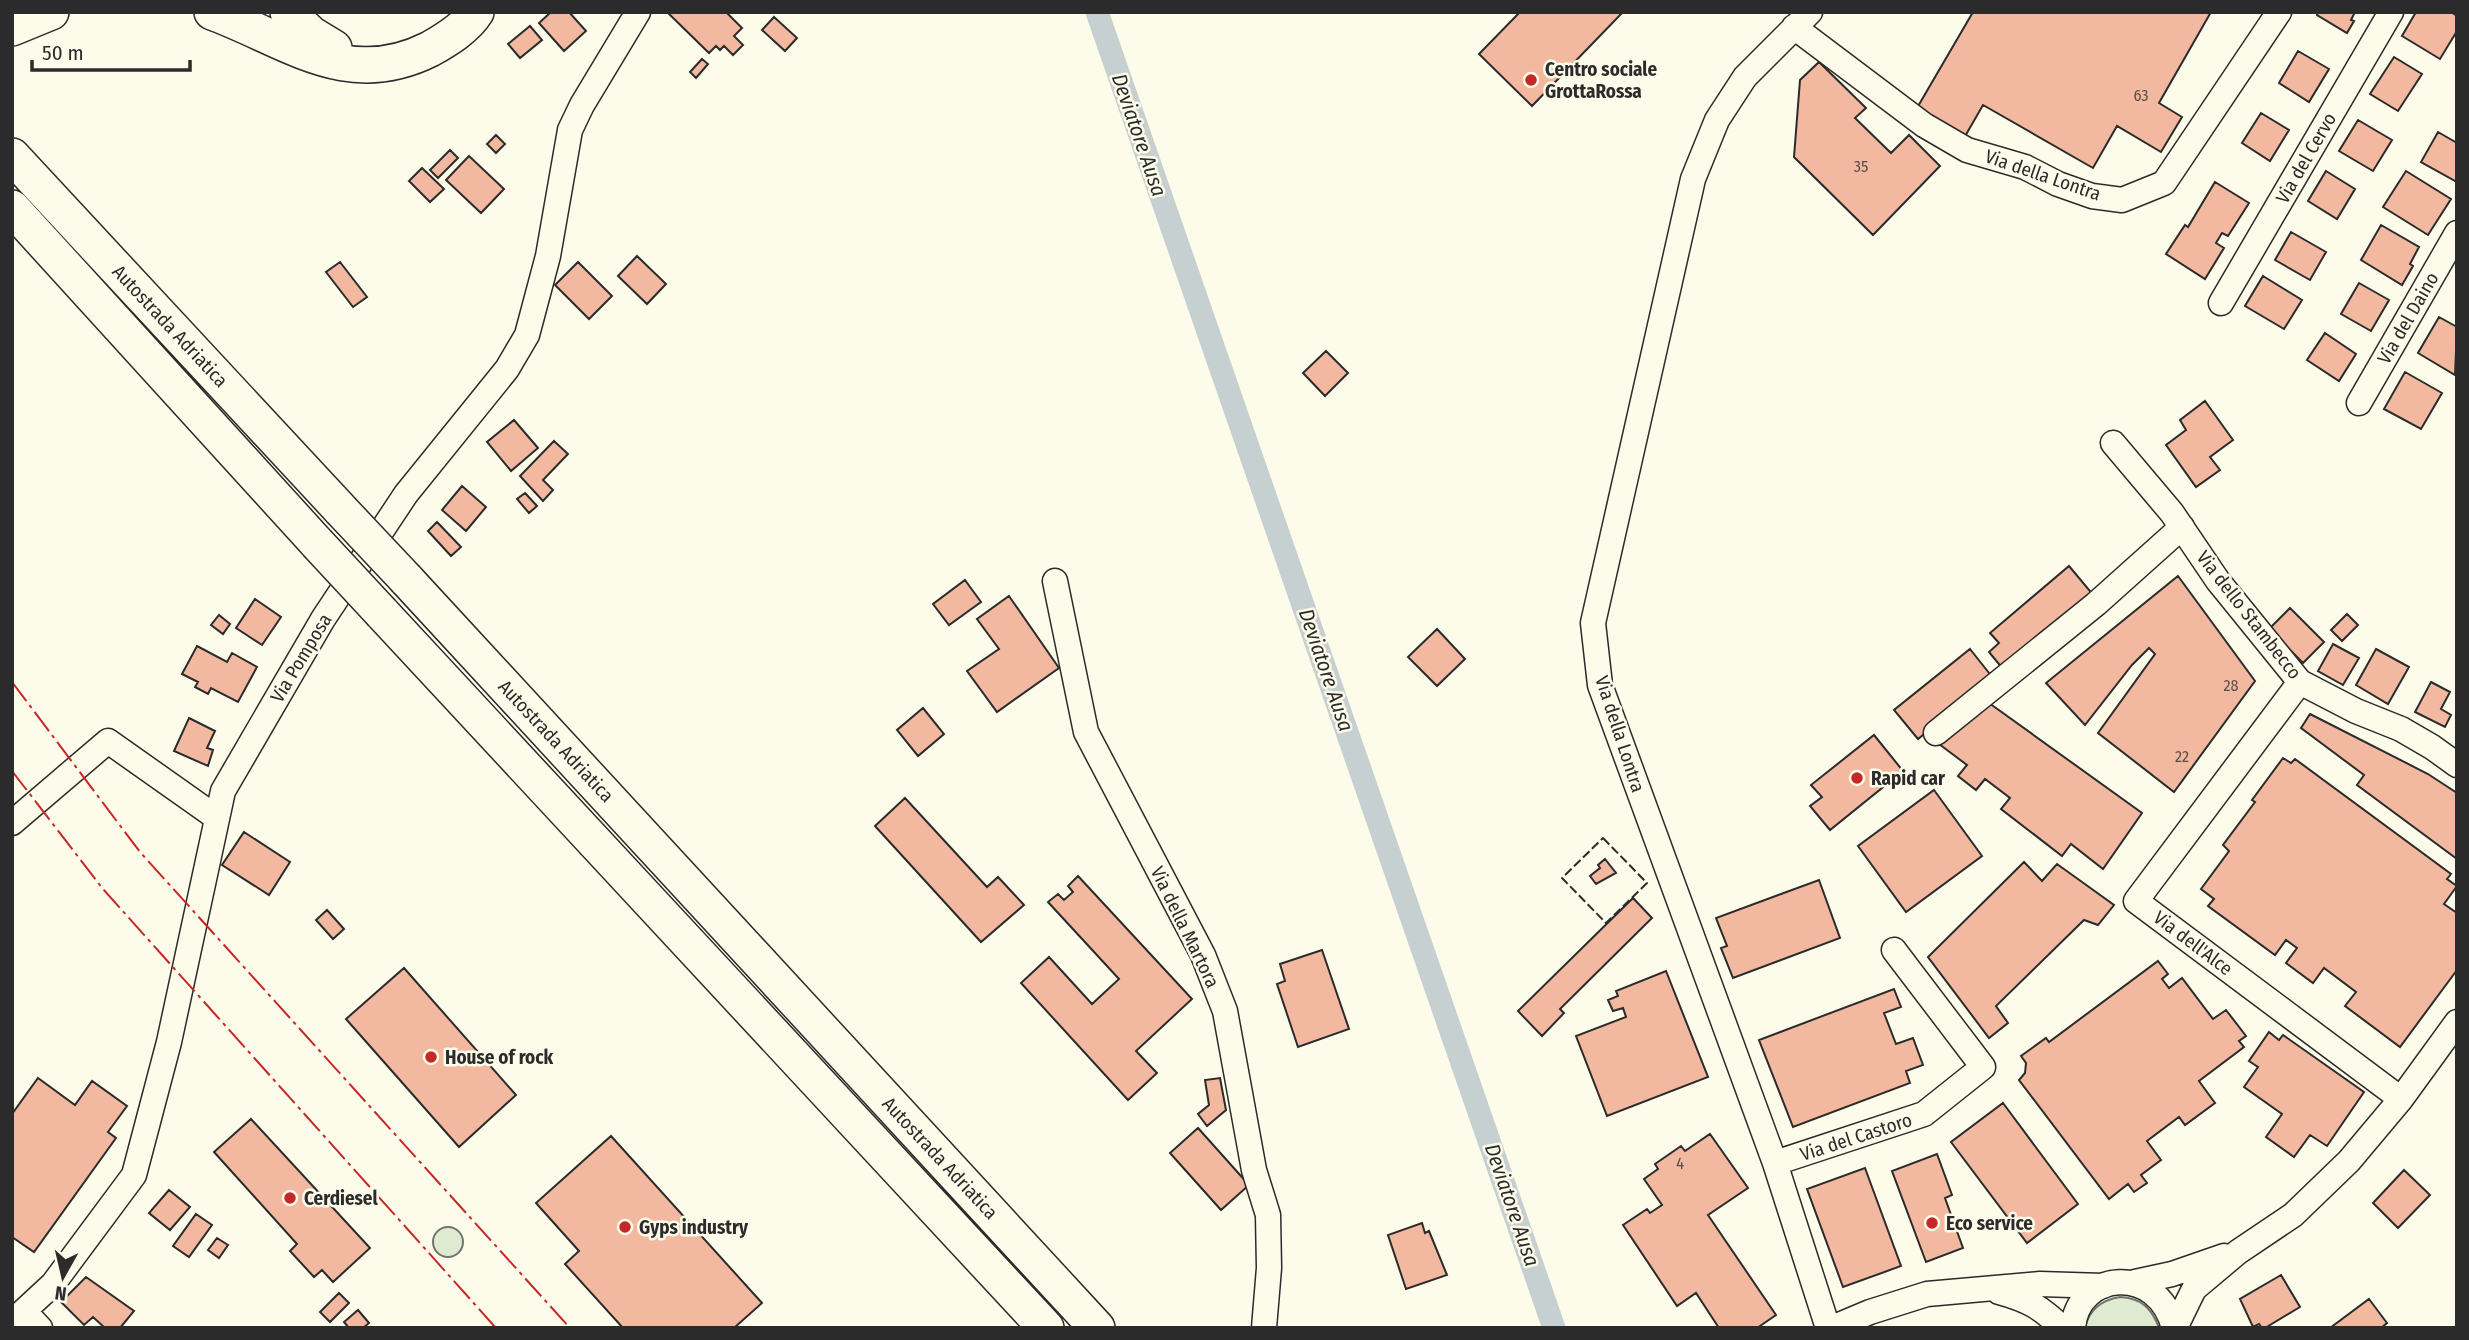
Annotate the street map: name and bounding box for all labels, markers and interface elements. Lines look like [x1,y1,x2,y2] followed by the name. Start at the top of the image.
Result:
[32,28,189,72] scale bar
[42,40,84,66] text: 50 m
[1545,58,1657,103] place label: Centro sociale GrottaRossa
[1106,70,1172,200] water label: Deviatore Ausa
[1523,72,1539,88] marker: Centro sociale GrottaRossa
[2133,86,2149,105] house number: 63
[2271,109,2341,207] street label: Via del Cervo
[1982,144,2104,206] street label: Via della Lontra
[1854,157,1868,176] house number: 35
[107,260,233,392] street label: Autostrada Adriatica
[2372,268,2444,368] street label: Via del Daino
[2192,546,2306,684] street label: Via dello Stambecco
[1293,605,1359,735] water label: Deviatore Ausa
[265,609,337,707] street label: Via Pomposa
[1590,673,1650,795] street label: Via della Lontra
[493,675,619,807] street label: Autostrada Adriatica
[2223,676,2239,695] house number: 28
[2175,747,2189,766] house number: 22
[1871,767,1946,790] place label: Rapid car
[1849,770,1865,786] marker: Rapid car
[1146,863,1224,991] street label: Via della Martora
[2149,906,2237,980] street label: Via dell'Alce
[445,1046,554,1069] place label: House of rock
[423,1049,439,1065] marker: House of rock
[877,1092,1003,1224] street label: Autostrada Adriatica
[1797,1108,1915,1166] street label: Via del Castoro
[1479,1140,1545,1270] water label: Deviatore Ausa
[1676,1154,1684,1173] house number: 4
[304,1187,378,1210] place label: Cerdiesel
[282,1190,298,1206] marker: Cerdiesel
[1946,1212,2033,1235] place label: Eco service
[1924,1215,1940,1231] marker: Eco service
[639,1216,749,1239] place label: Gyps industry
[617,1219,633,1235] marker: Gyps industry
[28,1242,98,1312] north arrow
[53,1281,68,1306] text: N

